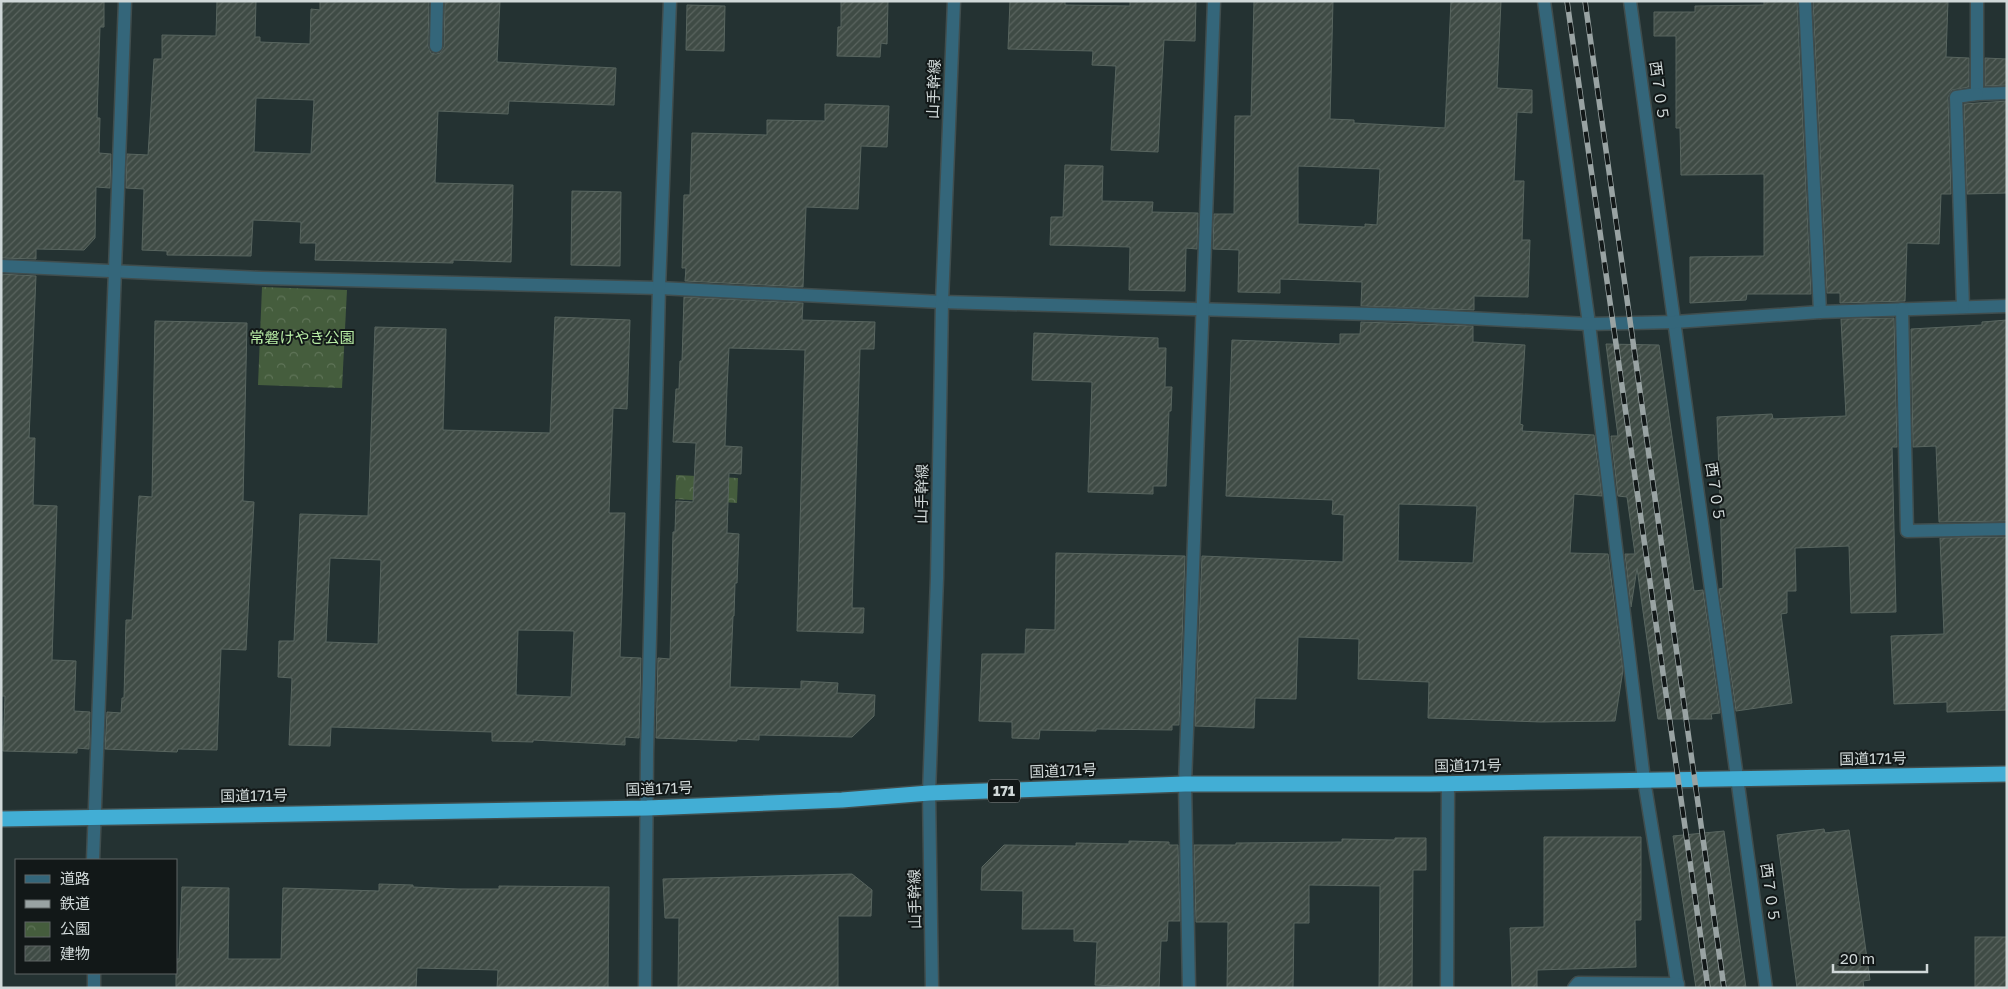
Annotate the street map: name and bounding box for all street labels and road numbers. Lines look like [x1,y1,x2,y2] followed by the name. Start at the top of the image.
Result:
[923,59,943,119] street label: 山手幹線
[1647,60,1673,122] street label: 西７０５
[1703,461,1729,523] street label: 西７０５
[911,464,931,524] street label: 山手幹線
[1839,748,1907,768] street label: 国道171号
[1434,755,1502,775] street label: 国道171号
[1029,760,1097,780] street label: 国道171号
[625,778,693,798] street label: 国道171号
[988,779,1020,802] road number: 171
[220,785,288,805] street label: 国道171号
[1758,862,1784,924] street label: 西７０５
[904,869,924,929] street label: 山手幹線

